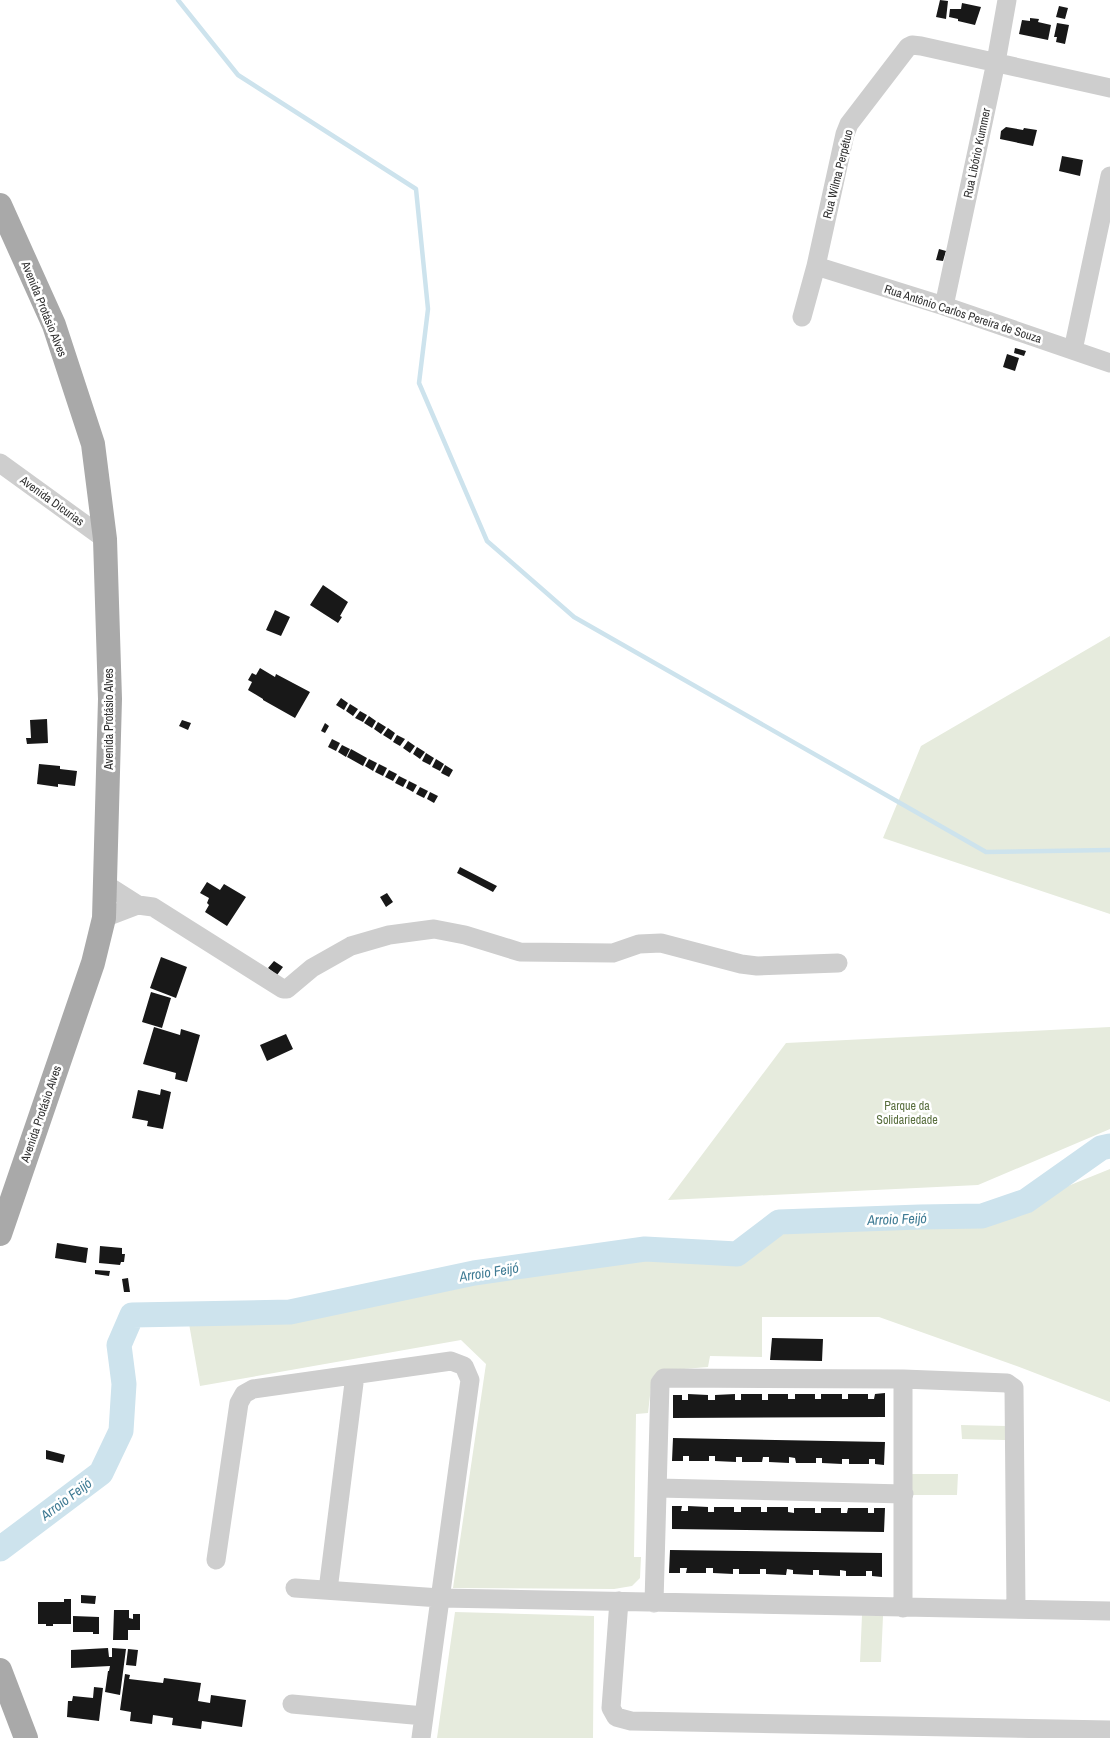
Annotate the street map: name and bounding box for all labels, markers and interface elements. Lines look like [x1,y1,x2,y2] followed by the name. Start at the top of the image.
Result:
[960,106,994,199] street label: Rua Libório Kummer
[819,128,857,220] street label: Rua Wilma Perpétuo
[17,258,70,359] street label: Avenida Protásio Alves
[882,281,1044,347] street label: Rua Antônio Carlos Pereira de Souza
[16,472,87,530] street label: Avenida Dicurias
[101,668,117,771] street label: Avenida Protásio Alves
[17,1063,65,1166] street label: Avenida Protásio Alves
[876,1098,938,1128] park label: Parque da Solidariedade
[866,1209,927,1229] water label: Arroio Feijó
[457,1258,520,1286] water label: Arroio Feijó
[36,1474,95,1525] water label: Arroio Feijó

